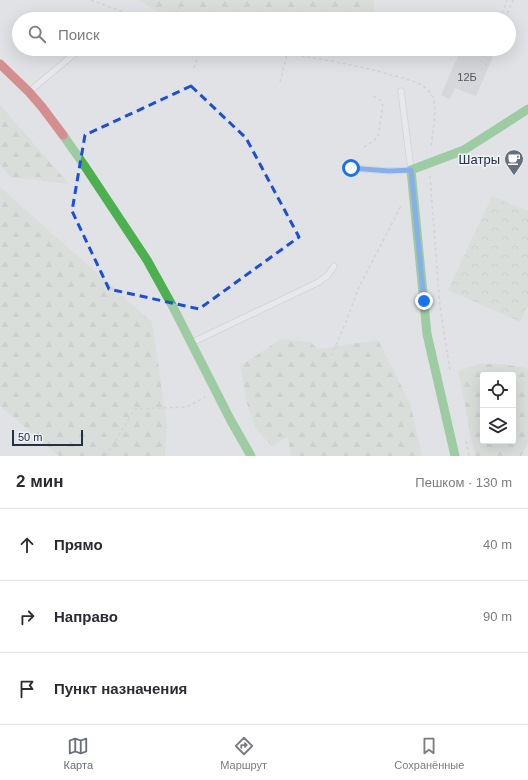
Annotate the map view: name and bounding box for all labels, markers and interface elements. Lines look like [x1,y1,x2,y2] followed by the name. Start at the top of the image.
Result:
[12,12,516,56] search box
[26,23,48,45] icon: search
[58,26,100,43] text: Поиск
[457,71,477,83] house number: 12Б
[503,148,525,176] cafe icon: Шатры
[459,152,500,167] place label: Шатры
[342,159,360,177] route start
[415,292,433,310] route end
[480,372,516,444] map controls
[480,372,516,408] button: locate
[480,408,516,444] button: layers
[12,428,83,447] scale bar
[18,431,42,443] text: 50 m
[16,472,63,491] text: 2 мин
[415,475,512,490] text: Пешком · 130 m
[16,534,38,556] icon: ahead
[54,536,103,553] text: Прямо
[483,537,512,552] text: 40 m
[16,606,38,628] icon: right
[54,608,118,625] text: Направо
[483,609,512,624] text: 90 m
[16,678,38,700] icon: arrive
[54,680,187,697] text: Пункт назначения
[64,735,93,771] tab: Карта
[220,735,267,771] tab: Маршрут
[394,735,464,771] tab: Сохранённые

